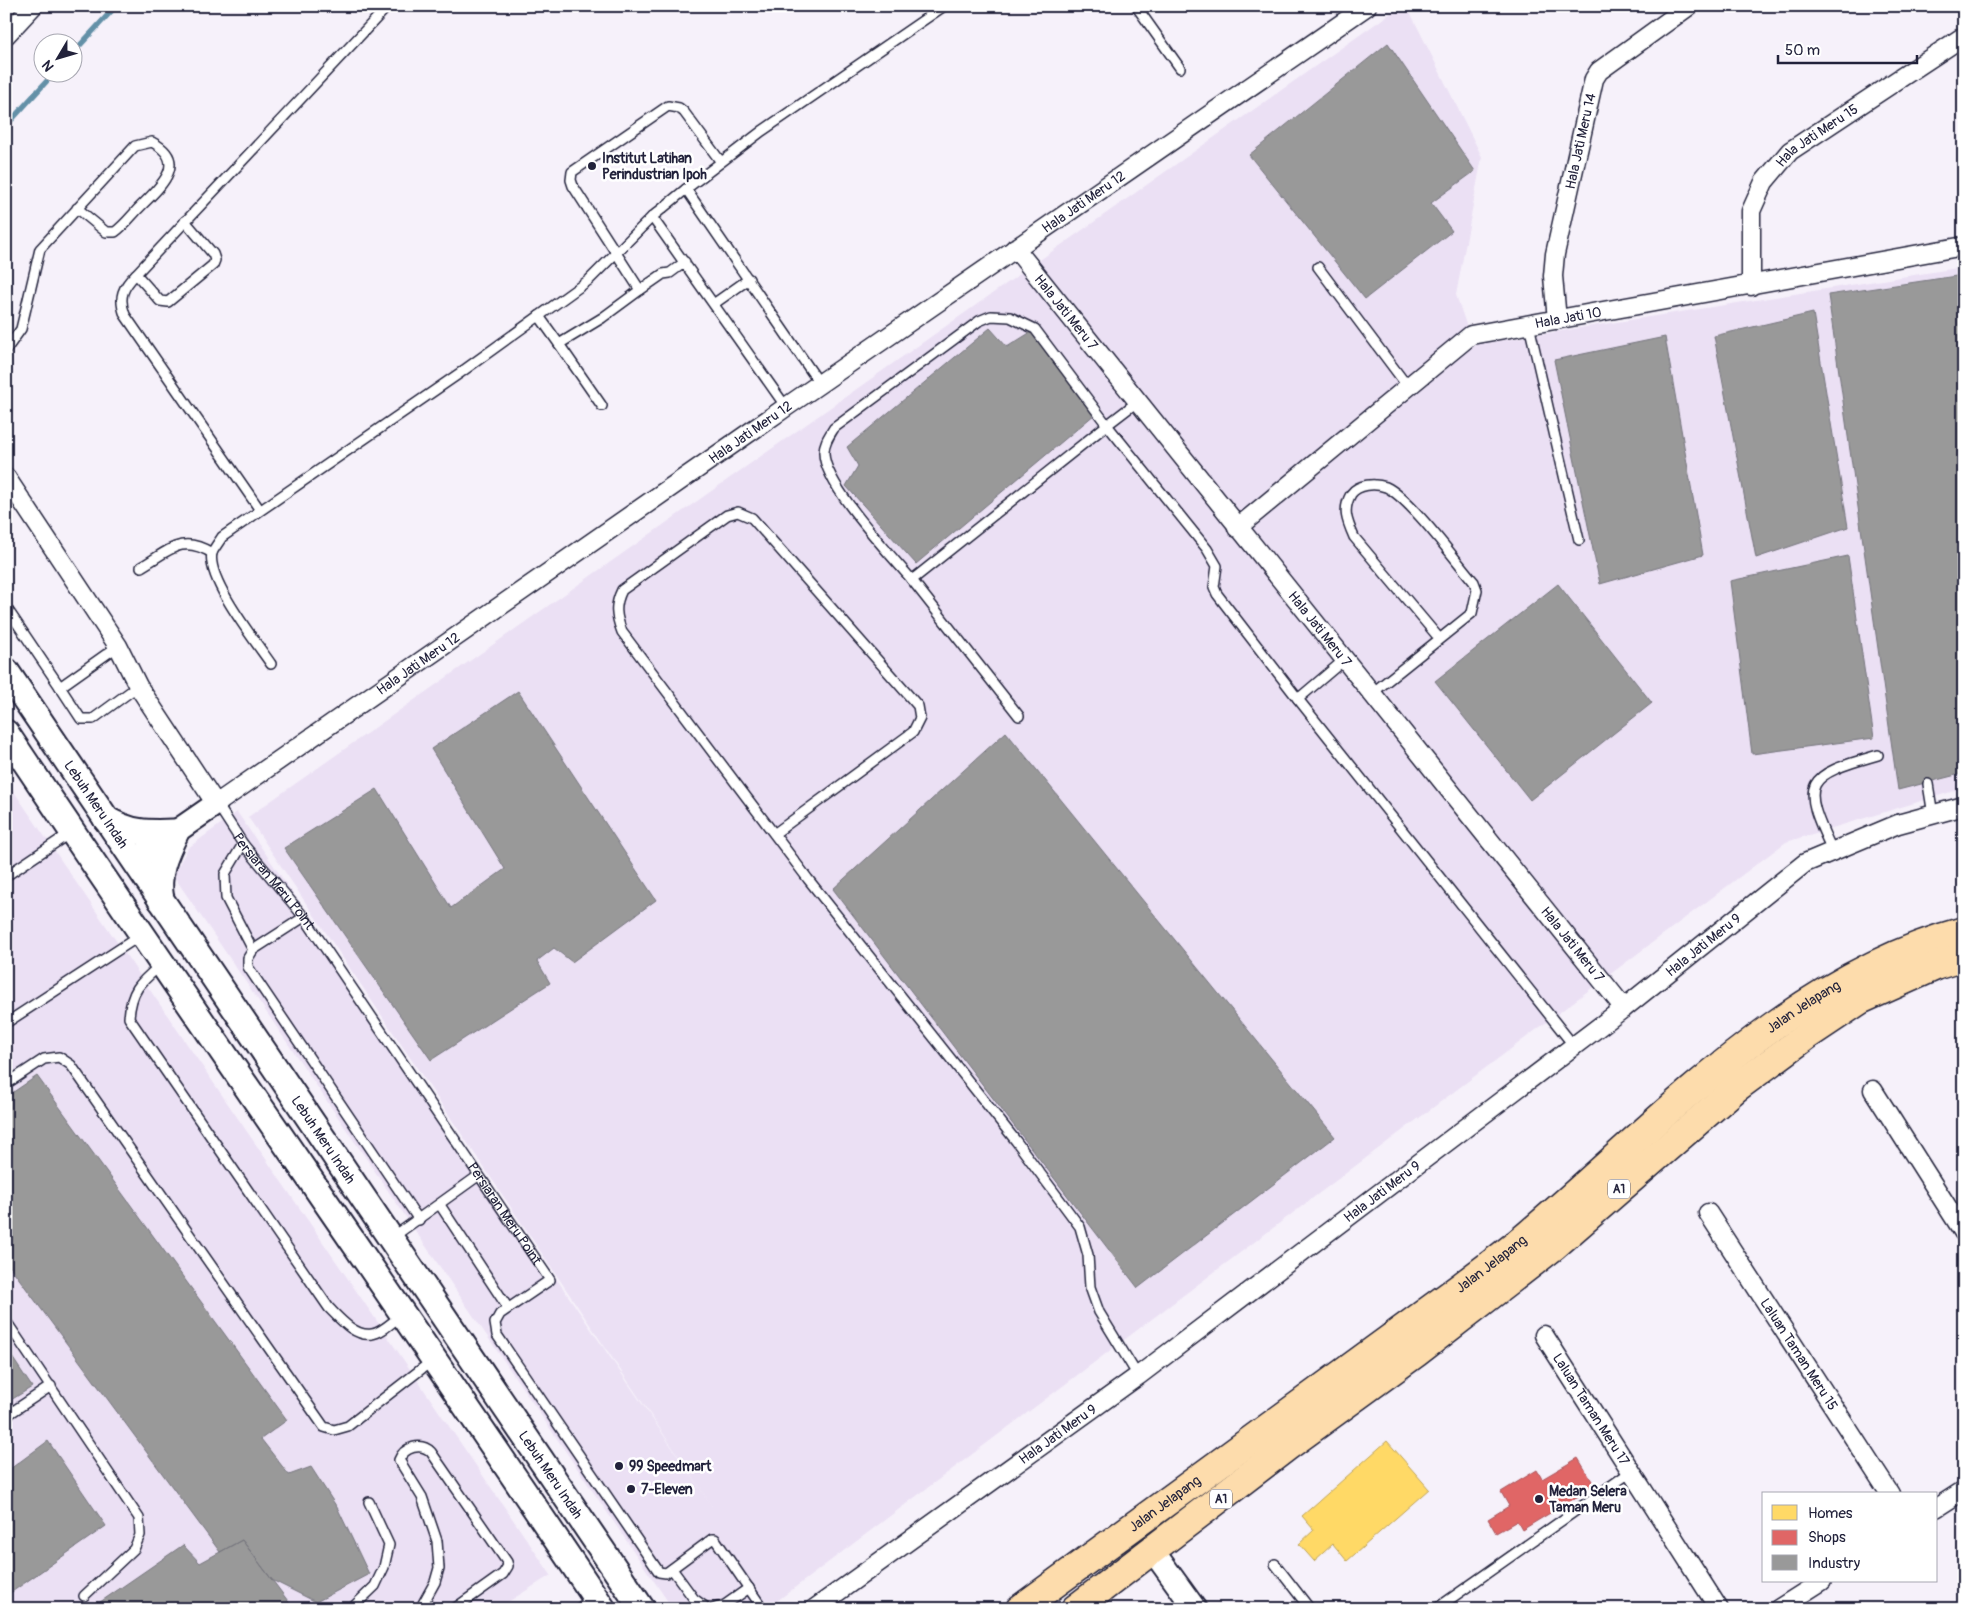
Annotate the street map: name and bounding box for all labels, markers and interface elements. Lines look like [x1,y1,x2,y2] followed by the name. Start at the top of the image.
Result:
[32,32,82,82] north arrow
[1778,32,1916,64] scale bar
[1785,41,1820,60] text: 50 m
[39,57,58,75] text: N
[1562,91,1600,191] street label: Hala Jati Meru 14
[1772,100,1861,171] street label: Hala Jati Meru 15
[602,150,707,183] place label: Institut Latihan Perindustrian Ipoh
[586,160,598,172] marker: Institut Latihan Perindustrian Ipoh
[1039,167,1129,237] street label: Hala Jati Meru 12
[1031,271,1102,354] street label: Hala Jati Meru 7
[1534,304,1603,332] street label: Hala Jati 10
[706,397,796,467] street label: Hala Jati Meru 12
[1284,588,1355,671] street label: Hala Jati Meru 7
[373,629,463,699] street label: Hala Jati Meru 12
[60,757,132,852] street label: Lebuh Meru Indah
[229,830,318,933] street label: Persiaran Meru Point
[1537,903,1608,986] street label: Hala Jati Meru 7
[1662,910,1744,980] street label: Hala Jati Meru 9
[1763,977,1843,1037] street label: Jalan Jelapang
[287,1093,359,1187] street label: Lebuh Meru Indah
[1341,1157,1424,1226] street label: Hala Jati Meru 9
[464,1159,545,1269] street label: Persiaran Meru Point
[1608,1180,1630,1198] road number: A1
[1453,1232,1530,1297] street label: Jalan Jelapang
[1756,1295,1841,1413] street label: Laluan Taman Meru 15
[1549,1350,1633,1469] street label: Laluan Taman Meru 17
[1016,1401,1100,1468] street label: Hala Jati Meru 9
[515,1428,586,1522] street label: Lebuh Meru Indah
[629,1458,712,1475] place label: 99 Speedmart
[613,1460,625,1472] marker: 99 Speedmart
[1126,1472,1204,1536] street label: Jalan Jelapang
[641,1481,693,1498] place label: 7-Eleven
[625,1483,637,1495] marker: 7-Eleven
[1548,1483,1627,1516] place label: Medan Selera Taman Meru
[1210,1490,1232,1508] road number: A1
[1762,1492,1938,1582] legend
[1533,1493,1545,1505] marker: Medan Selera Taman Meru
[1808,1504,1853,1523] text: Homes
[1808,1528,1846,1547] text: Shops
[1808,1554,1861,1573] text: Industry

